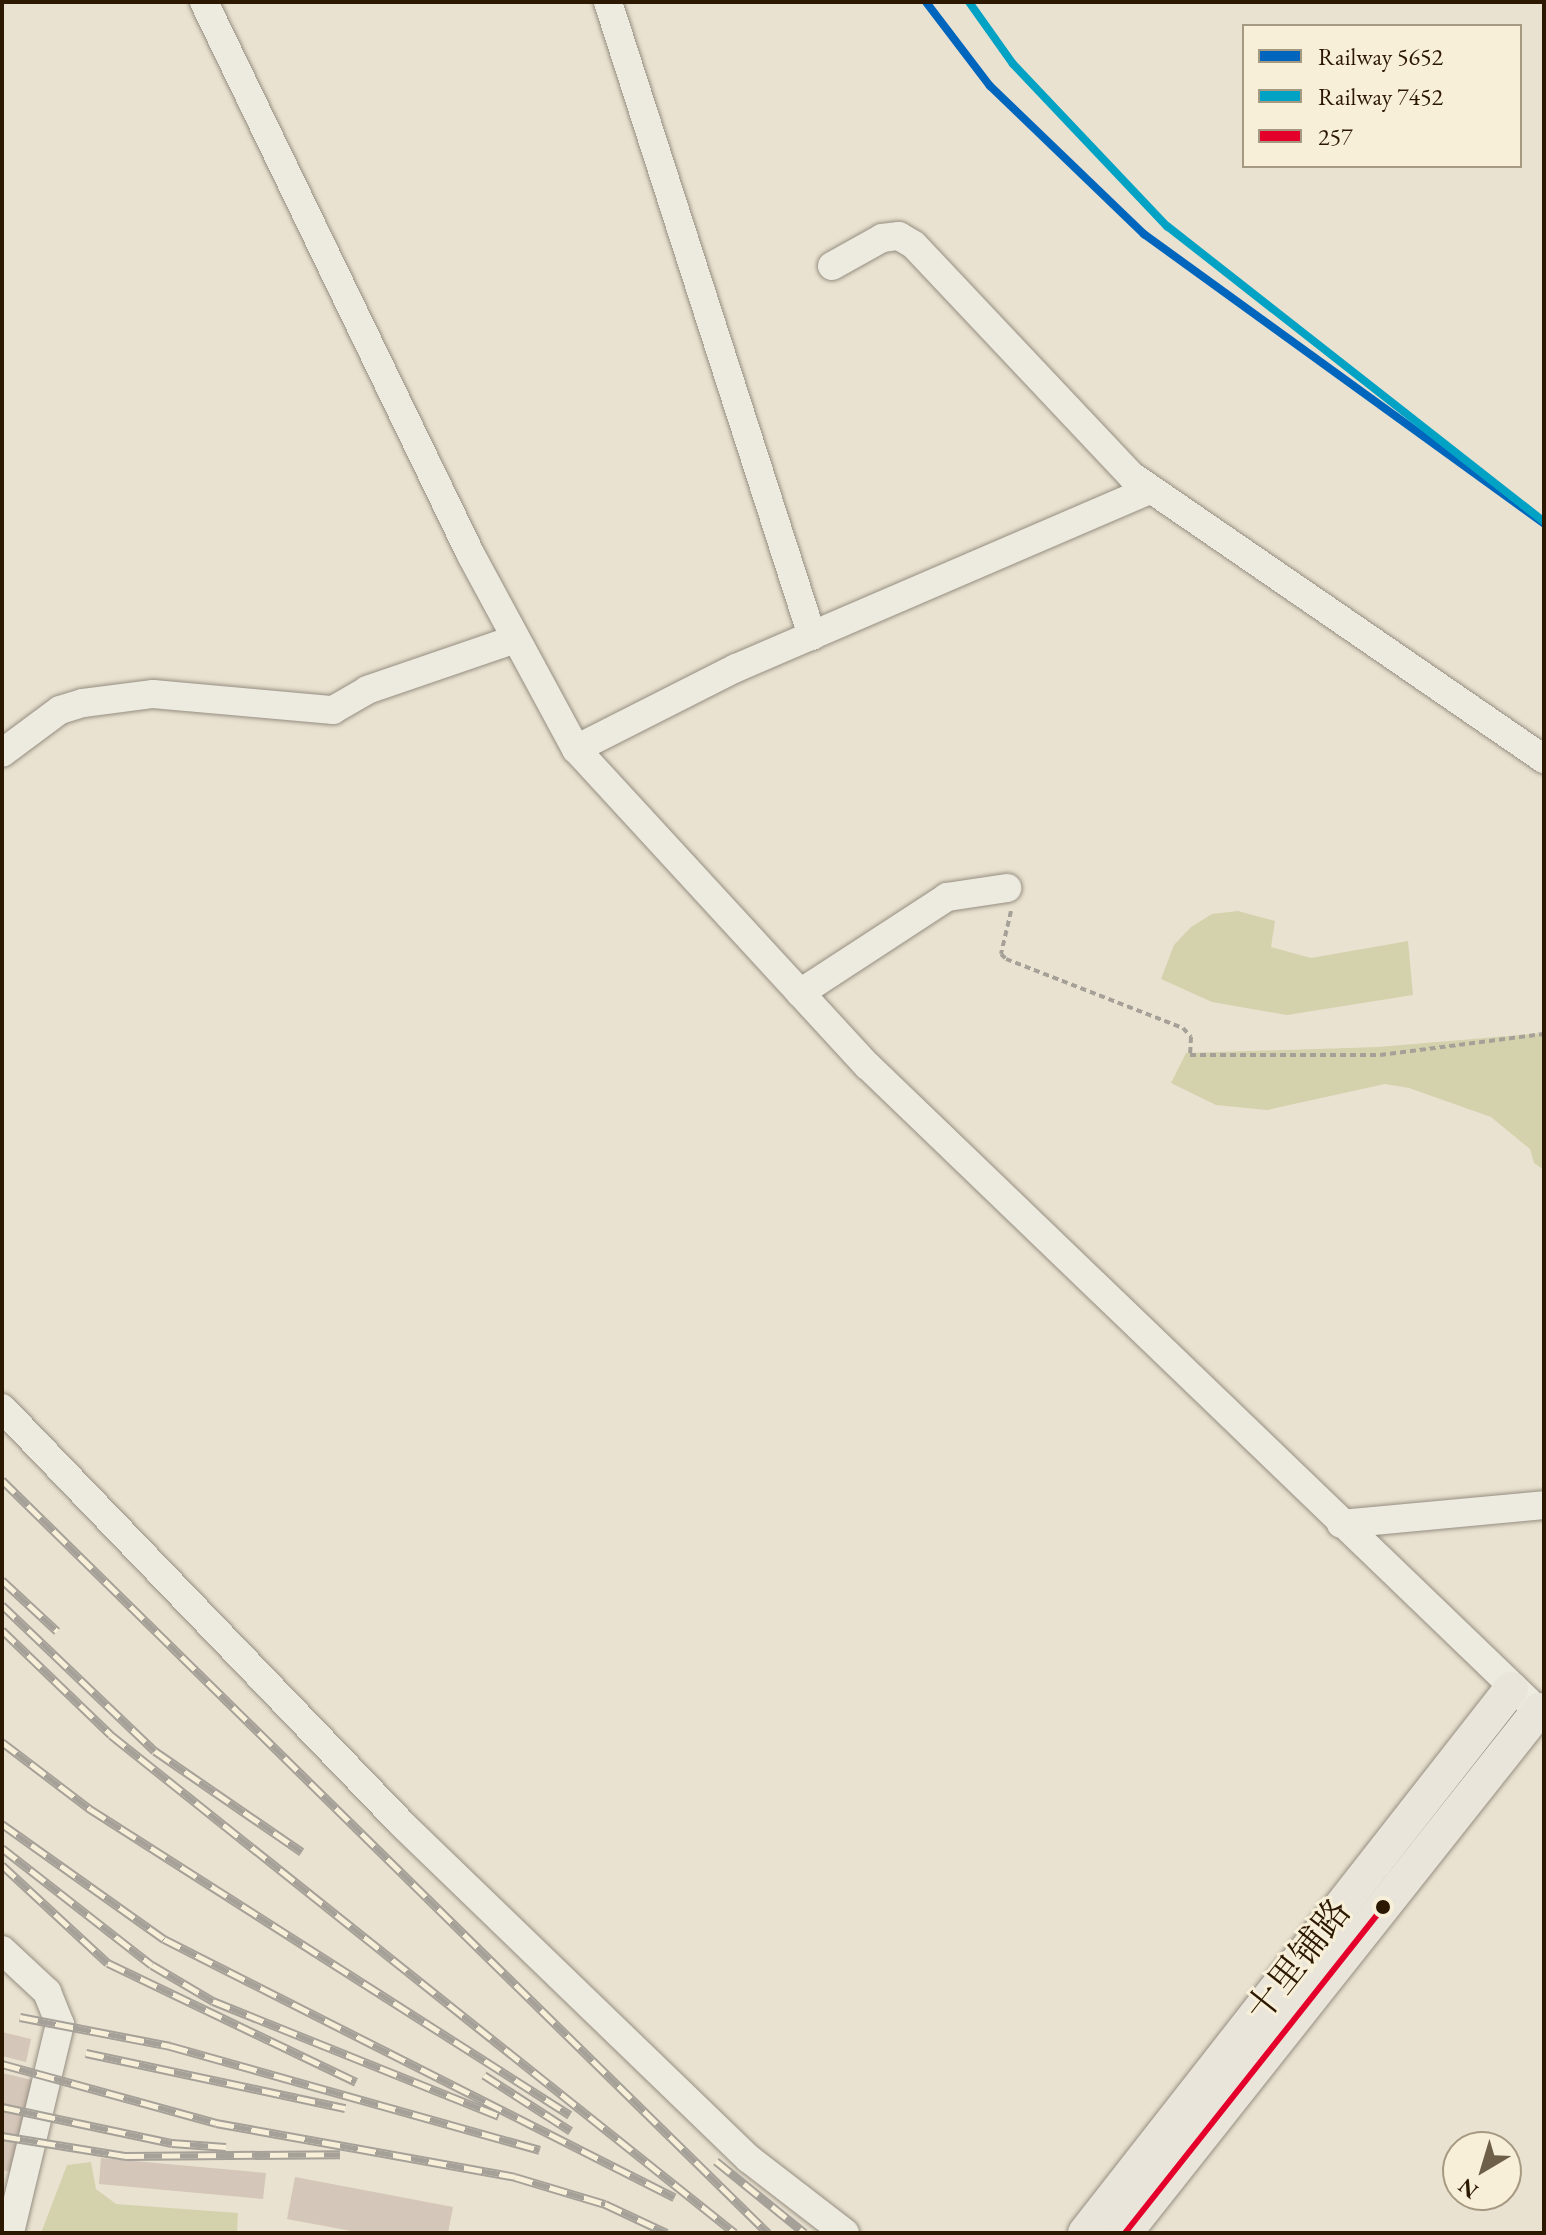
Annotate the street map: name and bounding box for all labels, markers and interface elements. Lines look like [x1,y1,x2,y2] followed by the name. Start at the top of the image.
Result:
[1242,24,1522,168] legend
[1318,41,1443,72] text: Railway 5652
[1318,81,1443,112] text: Railway 7452
[1318,121,1353,152] text: 257
[1237,1890,1359,2030] street label: 十里铺路
[1375,1899,1391,1915] unlabelled marker
[1442,2131,1522,2211] north arrow
[1452,2172,1484,2206] text: N

